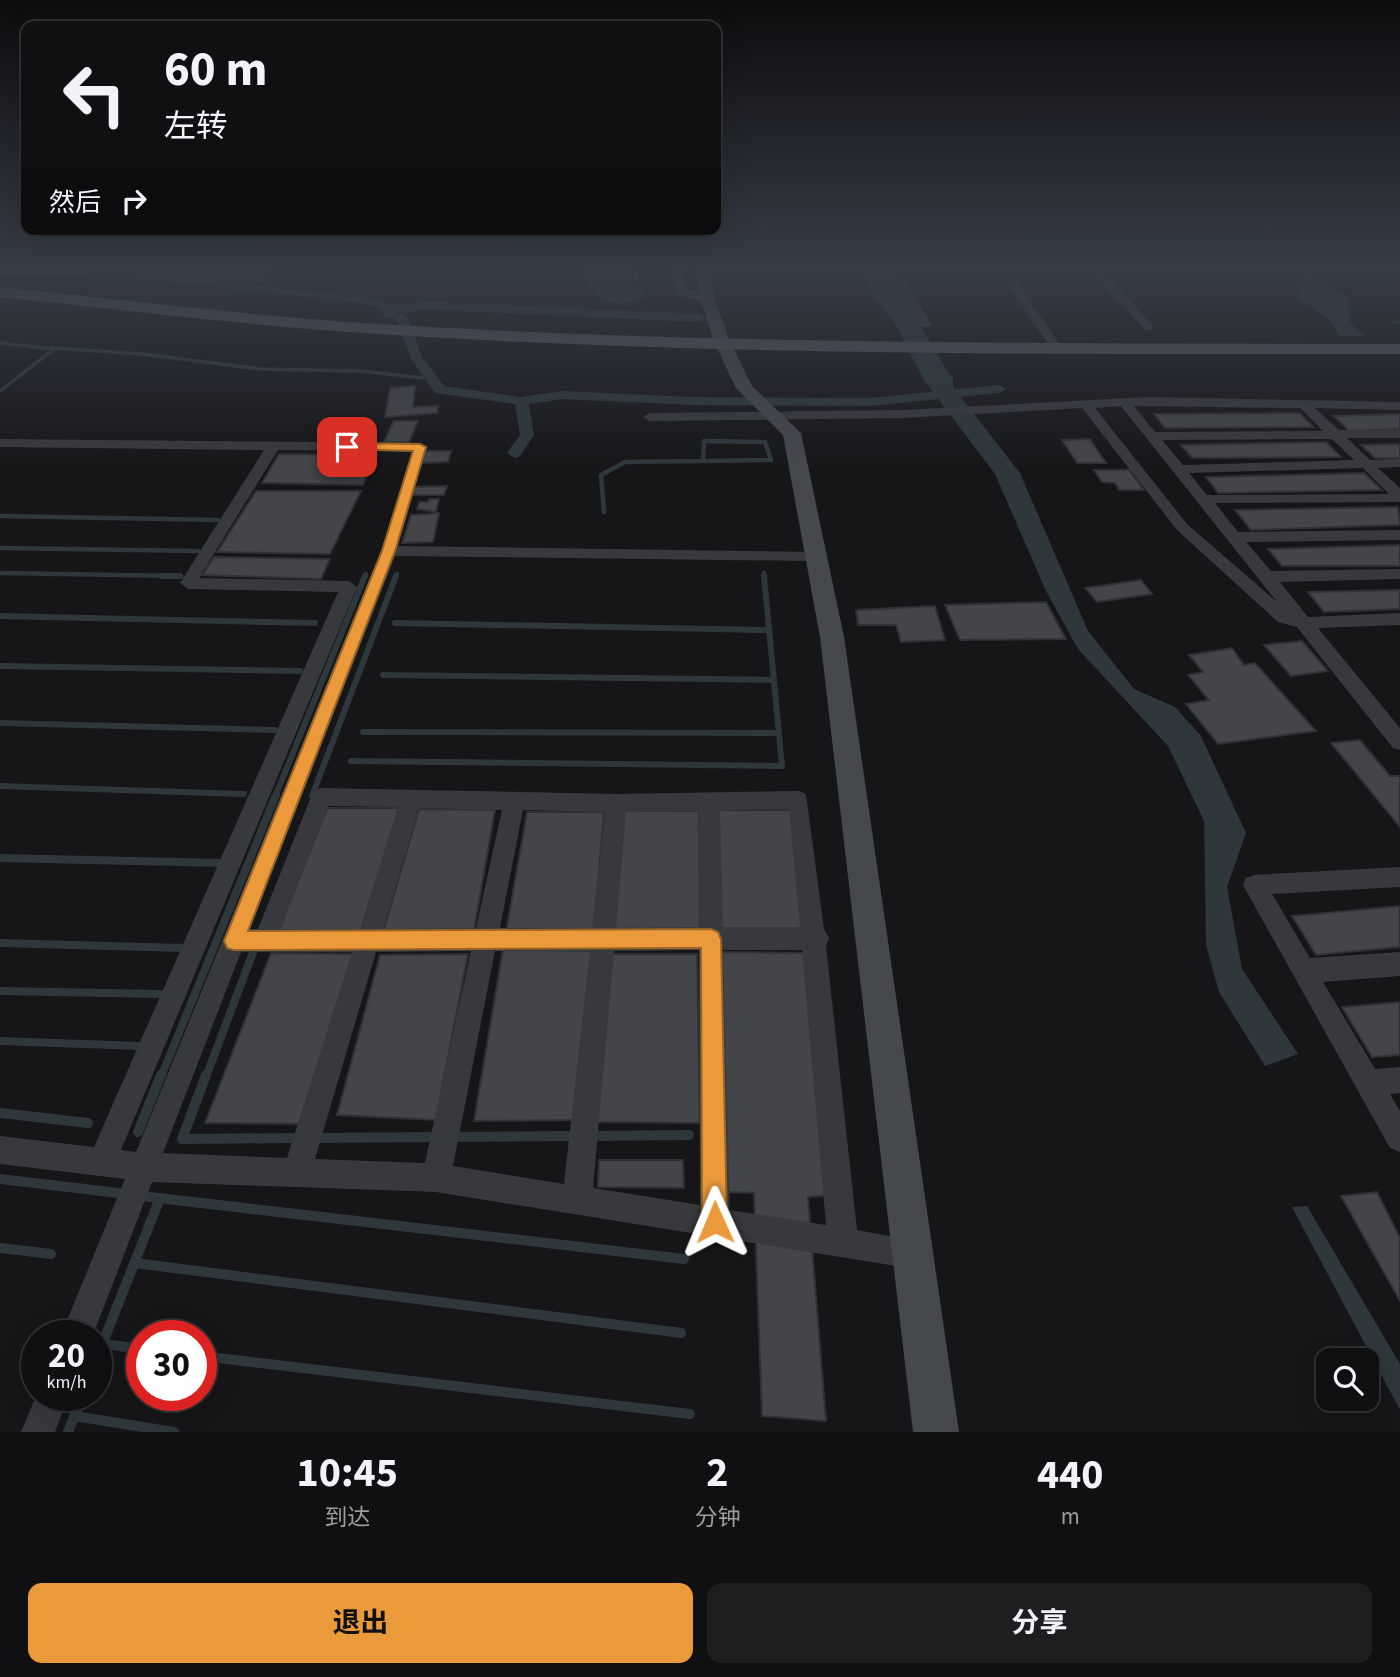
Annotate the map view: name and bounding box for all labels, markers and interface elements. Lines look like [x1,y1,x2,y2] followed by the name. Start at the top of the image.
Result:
[164,35,268,105] text: 60 m
[49,49,140,140] icon: left
[164,104,228,150] text: 左转
[115,182,153,220] icon: right
[49,184,101,221] text: 然后
[317,417,377,477] pin
[328,428,366,466] icon: arrive
[678,1185,752,1259] position arrow
[126,1320,217,1411] speed limit sign: 30
[48,1331,85,1381] text: 20
[1316,1348,1379,1411] map controls
[1316,1348,1379,1411] button: search
[47,1370,86,1395] text: km/h
[297,1443,398,1503] text: 10:45
[706,1443,728,1503] text: 2
[1037,1445,1103,1505] text: 440
[1061,1500,1080,1533] text: m
[324,1501,370,1534] text: 到达
[694,1501,740,1534] text: 分钟
[28,1583,693,1663] button: 退出
[707,1583,1372,1663] button: 分享

